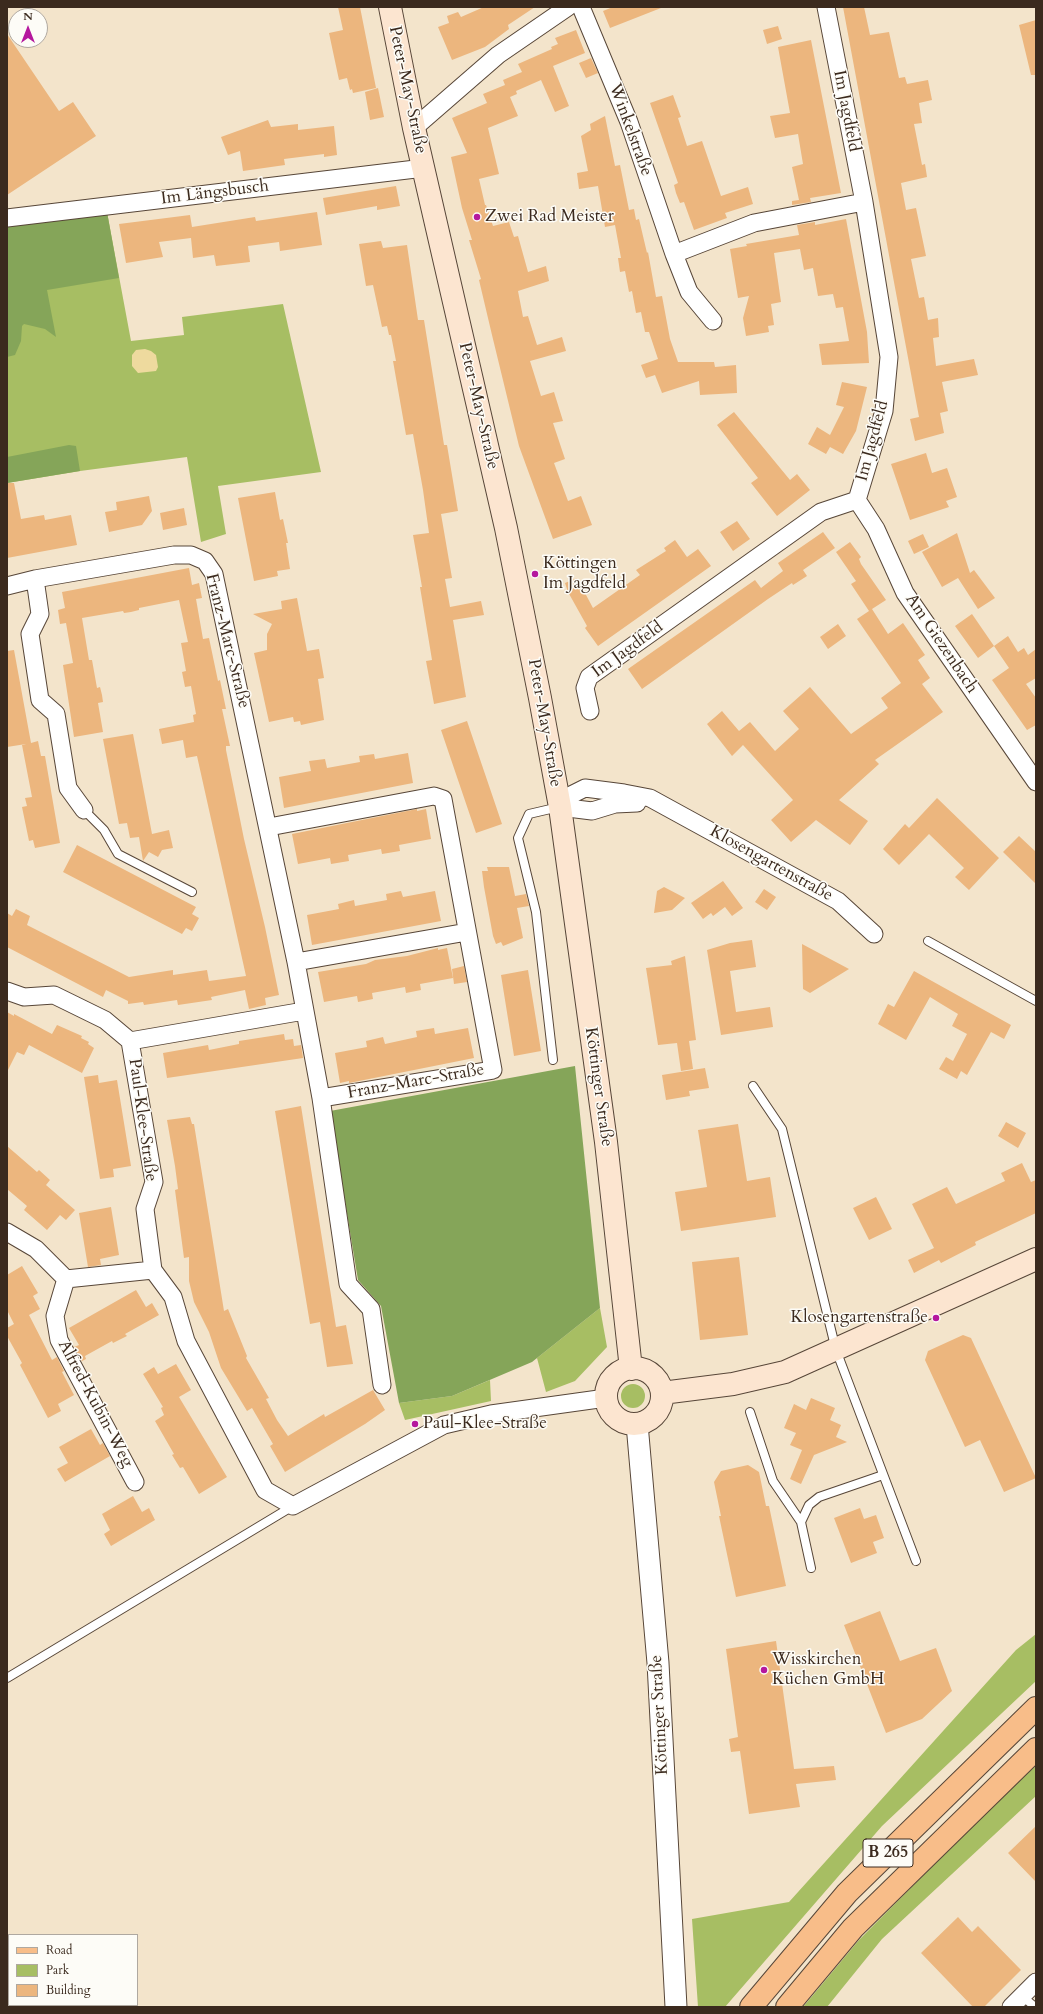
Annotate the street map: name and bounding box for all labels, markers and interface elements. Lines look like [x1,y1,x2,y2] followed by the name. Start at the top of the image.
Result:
[8,8,48,48] north arrow
[23,9,33,24] text: N
[384,24,430,156] street label: Peter-May-Straße
[828,68,864,154] street label: Im Jagdfeld
[604,81,656,179] street label: Winkelstraße
[160,176,270,210] street label: Im Längsbusch
[485,207,614,227] place label: Zwei Rad Meister
[472,212,482,222] marker: Zwei Rad Meister
[453,340,503,472] street label: Peter-May-Straße
[852,398,894,484] street label: Im Jagdfeld
[543,554,626,594] place label: Köttingen Im Jagdfeld
[530,569,540,579] marker: Köttingen Im Jagdfeld
[200,571,254,711] street label: Franz-Marc-Straße
[900,590,982,698] street label: Am Giezenbach
[589,617,667,683] street label: Im Jagdfeld
[523,657,565,789] street label: Peter-May-Straße
[706,822,836,906] street label: Klosengartenstraße
[580,1026,616,1148] street label: Köttinger Straße
[123,1057,161,1183] street label: Paul-Klee-Straße
[346,1060,486,1104] street label: Franz-Marc-Straße
[790,1308,928,1328] place label: Klosengartenstraße
[931,1313,941,1323] marker: Klosengartenstraße
[53,1337,137,1471] street label: Alfred-Kubin-Weg
[423,1414,547,1434] place label: Paul-Klee-Straße
[410,1419,420,1429] marker: Paul-Klee-Straße
[772,1650,884,1690] place label: Wisskirchen Küchen GmbH
[647,1654,673,1776] street label: Köttinger Straße
[759,1665,769,1675] marker: Wisskirchen Küchen GmbH
[863,1839,913,1867] road number: B 265
[8,1934,138,2006] legend
[46,1942,72,1958] text: Road
[46,1962,69,1978] text: Park
[46,1982,90,1998] text: Building

